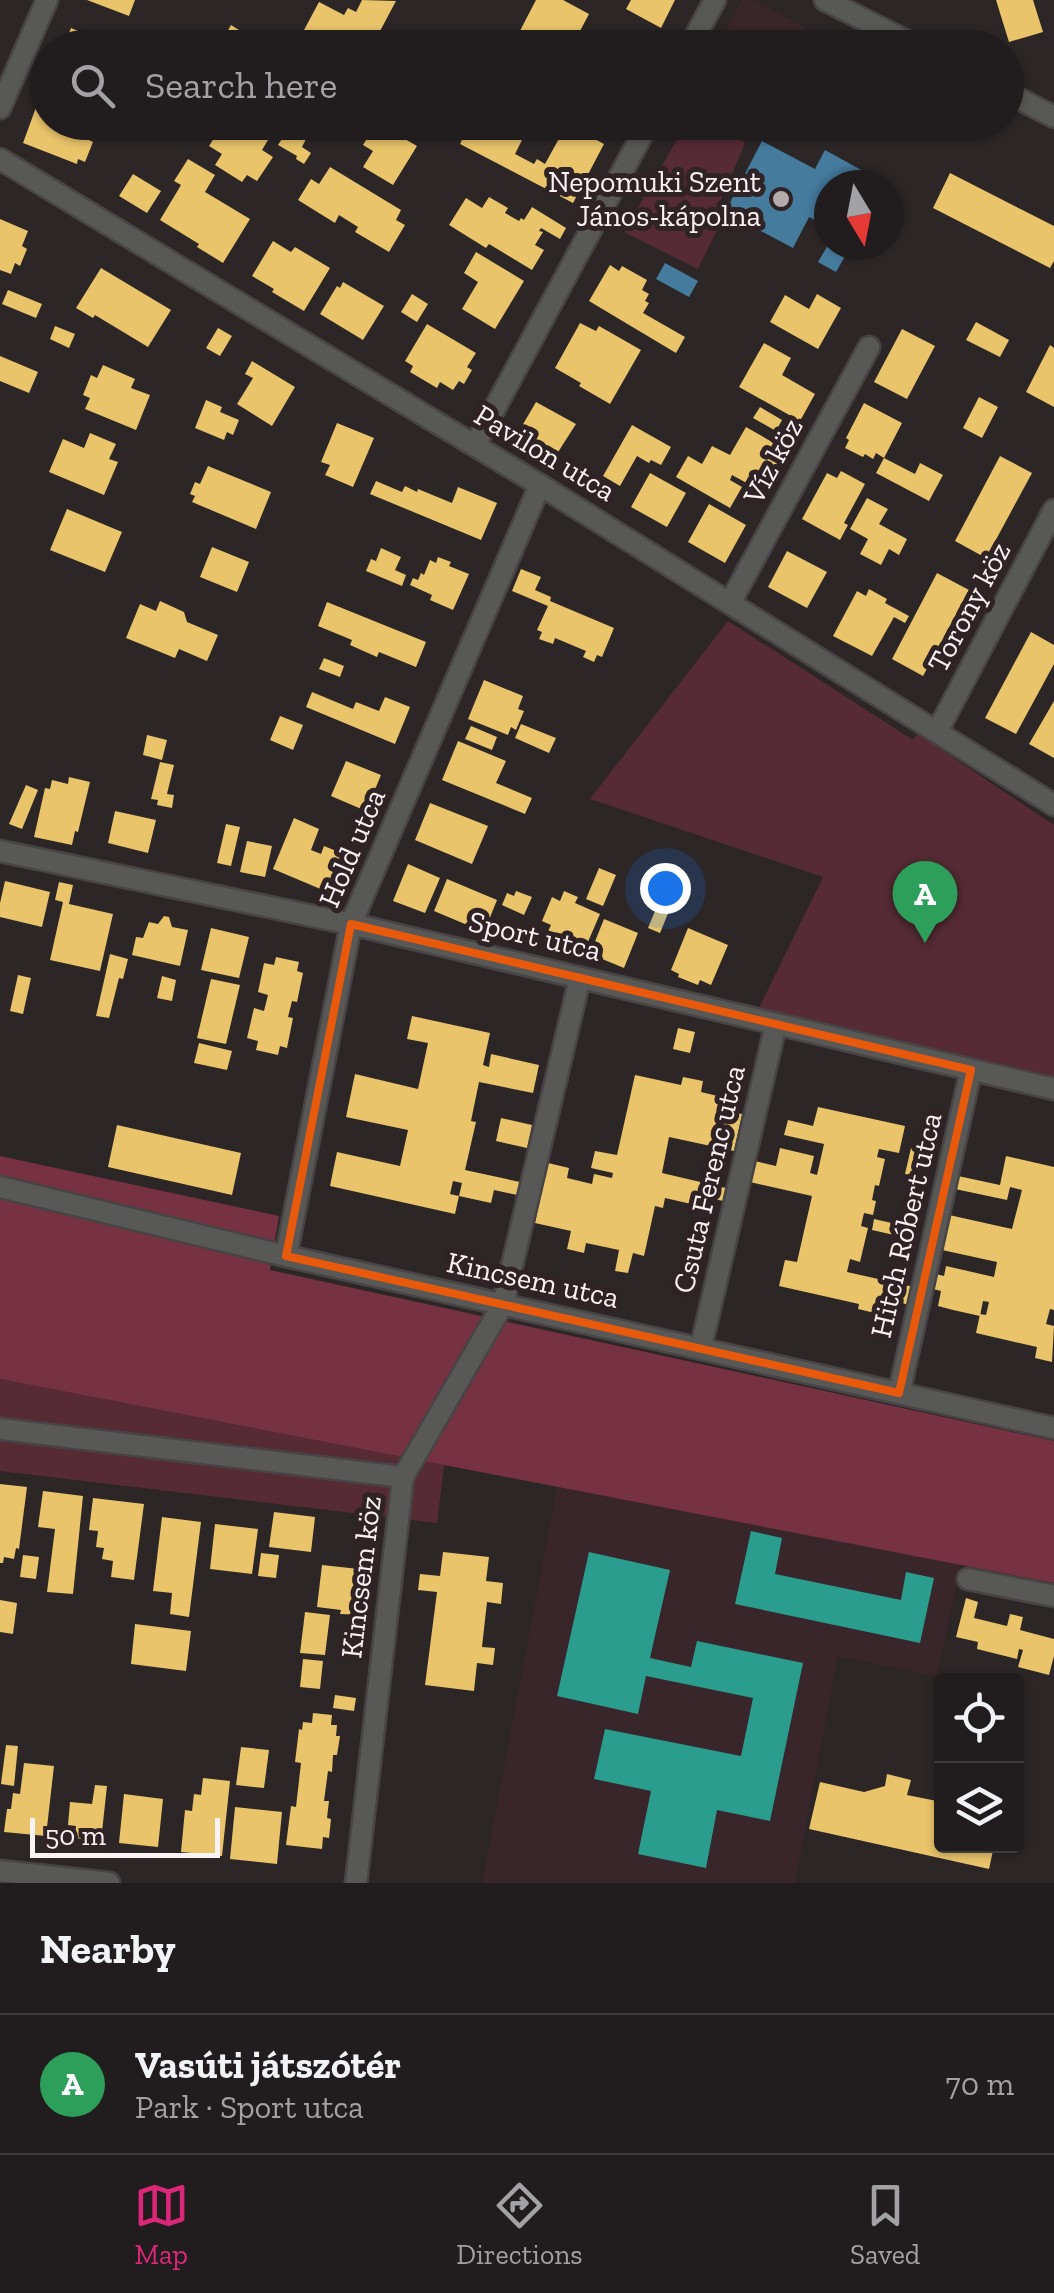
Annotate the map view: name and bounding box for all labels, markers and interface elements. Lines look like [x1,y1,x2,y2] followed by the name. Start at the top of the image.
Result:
[30,30,1024,140] search box
[65,58,120,113] icon: search
[145,62,337,108] text: Search here
[548,164,761,234] place label: Nepomuki Szent János-kápolna
[814,170,904,260] north arrow
[770,188,792,210] marker: Nepomuki Szent János-kápolna
[468,397,622,509] street label: Pavilon utca
[735,412,811,511] street label: Víz köz
[920,536,1018,678] street label: Torony köz
[311,783,393,913] street label: Hold utca
[892,860,958,943] pin: A
[640,863,691,914] your location
[465,903,605,969] street label: Sport utca
[665,1061,753,1297] street label: Csuta Ferenc utca
[863,1109,949,1341] street label: Hitch Róbert utca
[444,1244,622,1316] street label: Kincsem utca
[333,1494,389,1660] street label: Kincsem köz
[934,1673,1024,1853] map controls
[934,1673,1024,1763] button: locate
[934,1763,1024,1853] button: layers
[30,1813,220,1858] scale bar
[45,1819,106,1852] text: 50 m
[40,1923,176,1974] text: Nearby
[135,2042,401,2088] text: Vasúti játszótér
[62,2065,83,2103] text: A
[946,2065,1014,2103] text: 70 m
[135,2088,364,2126] text: Park · Sport utca
[134,2178,189,2271] tab: Map
[456,2178,583,2271] tab: Directions
[850,2178,920,2271] tab: Saved

